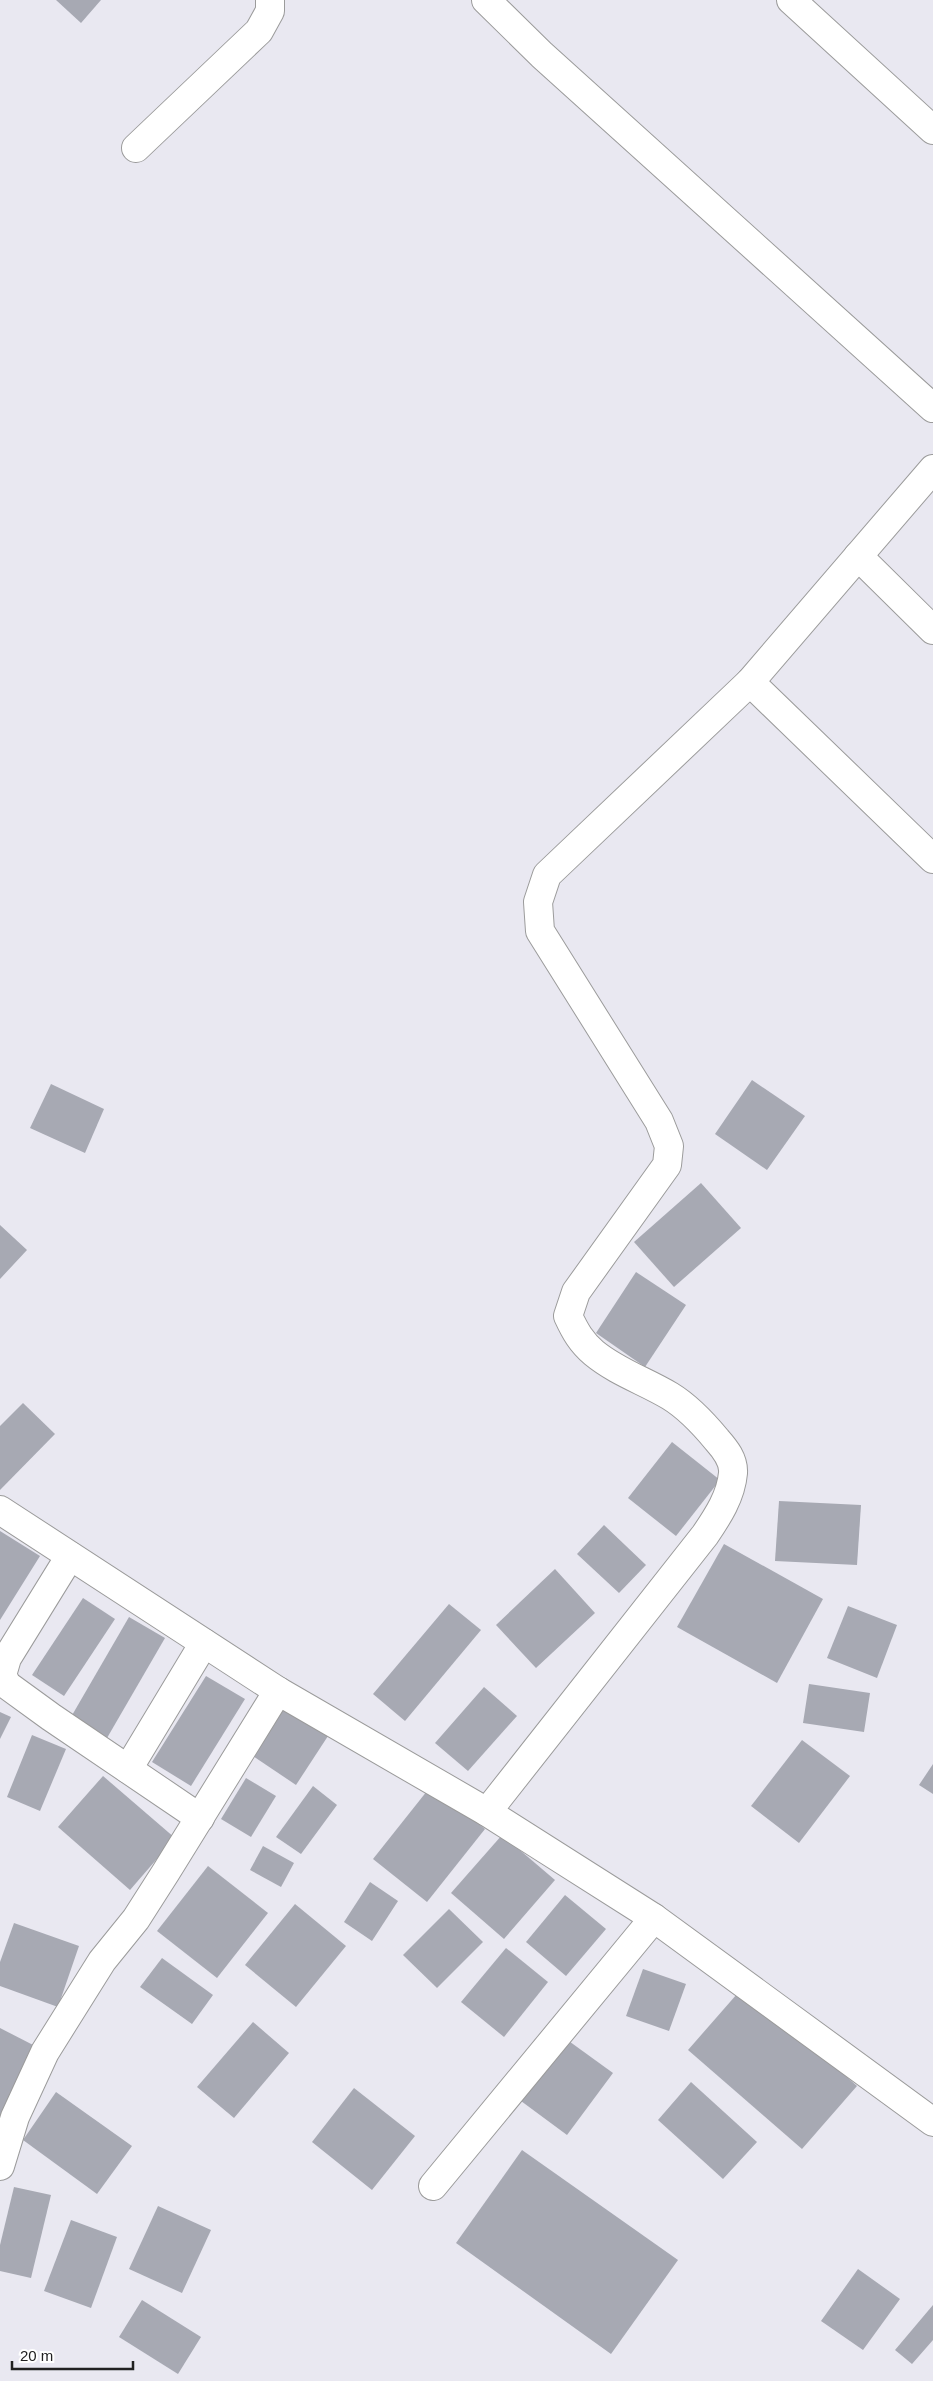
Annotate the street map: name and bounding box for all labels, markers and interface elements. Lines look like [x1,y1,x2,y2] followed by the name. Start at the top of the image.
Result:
[12,2338,134,2370] scale bar
[20,2347,53,2364] text: 20 m

